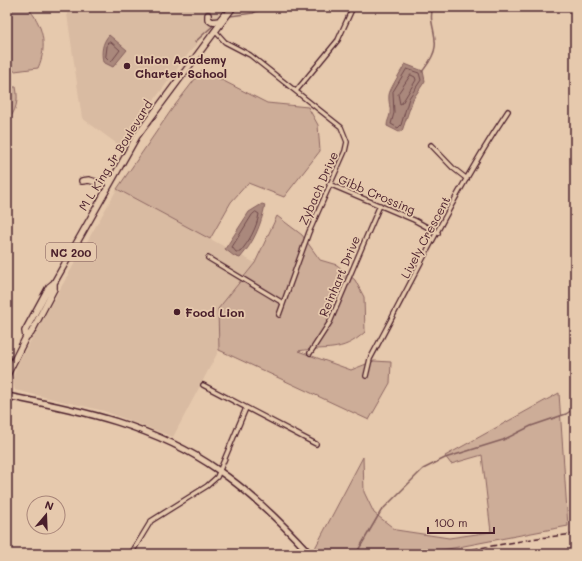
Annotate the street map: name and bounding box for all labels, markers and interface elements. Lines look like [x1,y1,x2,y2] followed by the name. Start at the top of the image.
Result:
[135,51,227,81] place label: Union Academy Charter School
[122,61,132,71] marker: Union Academy Charter School
[74,96,156,213] street label: M L King Jr Boulevard
[295,149,341,227] street label: Zybach Drive
[336,171,418,217] street label: Gibb Crossing
[397,193,453,281] street label: Lively Crescent
[315,233,363,319] street label: Reinhart Drive
[46,243,96,261] road number: NC 200
[185,304,244,320] place label: Food Lion
[172,307,182,317] marker: Food Lion
[26,495,66,535] north arrow
[43,497,56,514] text: N
[428,509,494,535] scale bar
[434,514,468,530] text: 100 m

